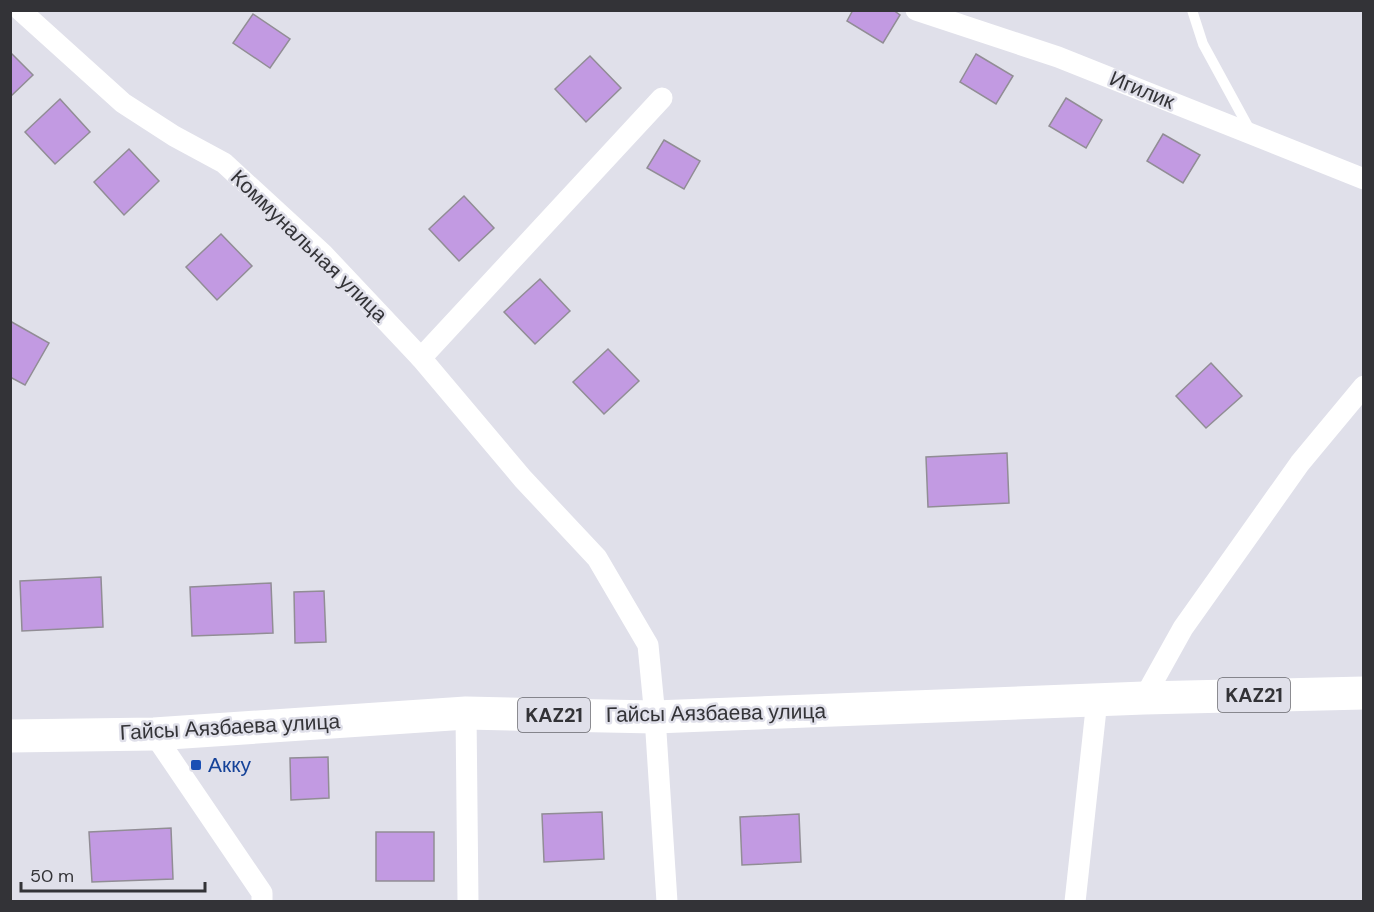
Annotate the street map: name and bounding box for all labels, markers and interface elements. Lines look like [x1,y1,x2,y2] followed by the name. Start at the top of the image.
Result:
[1105,64,1179,116] street label: Игилик
[224,164,394,329] street label: Коммунальная улица
[1218,678,1290,712] road number: KAZ21
[606,697,827,729] street label: Гайсы Аязбаева улица
[518,698,590,732] road number: KAZ21
[119,707,341,747] street label: Гайсы Аязбаева улица
[208,751,252,779] place label: Акку
[189,758,203,772] marker: Акку
[21,855,206,893] scale bar
[30,864,74,888] text: 50 m

